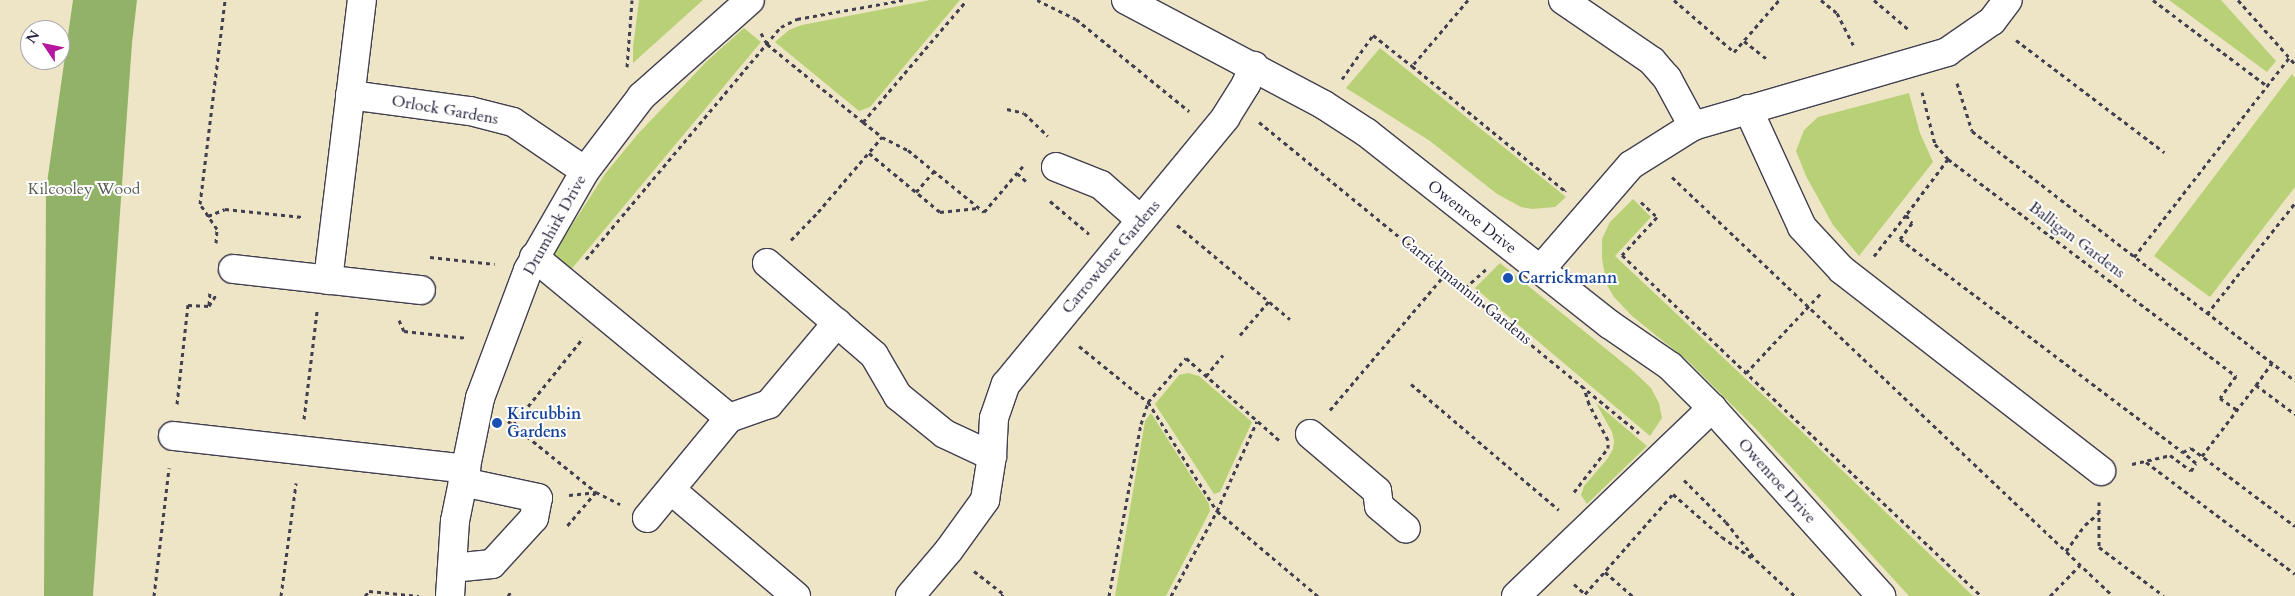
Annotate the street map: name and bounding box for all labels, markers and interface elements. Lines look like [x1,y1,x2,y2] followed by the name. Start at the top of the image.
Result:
[20,20,70,70] north arrow
[22,27,44,47] text: N
[390,91,500,129] street label: Orlock Gardens
[519,171,591,279] street label: Drumhirk Drive
[1424,176,1520,258] street label: Owenroe Drive
[28,179,140,199] park label: Kilcooley Wood
[1058,196,1164,318] street label: Carrowdore Gardens
[2025,198,2129,282] street label: Balligan Gardens
[1396,231,1536,349] street label: Carrickmannin Gardens
[1518,268,1617,288] place label: Carrickmann
[1502,272,1514,284] marker: Carrickmann
[507,404,581,442] place label: Kircubbin Gardens
[491,417,503,429] marker: Kircubbin Gardens
[1734,435,1820,527] street label: Owenroe Drive

